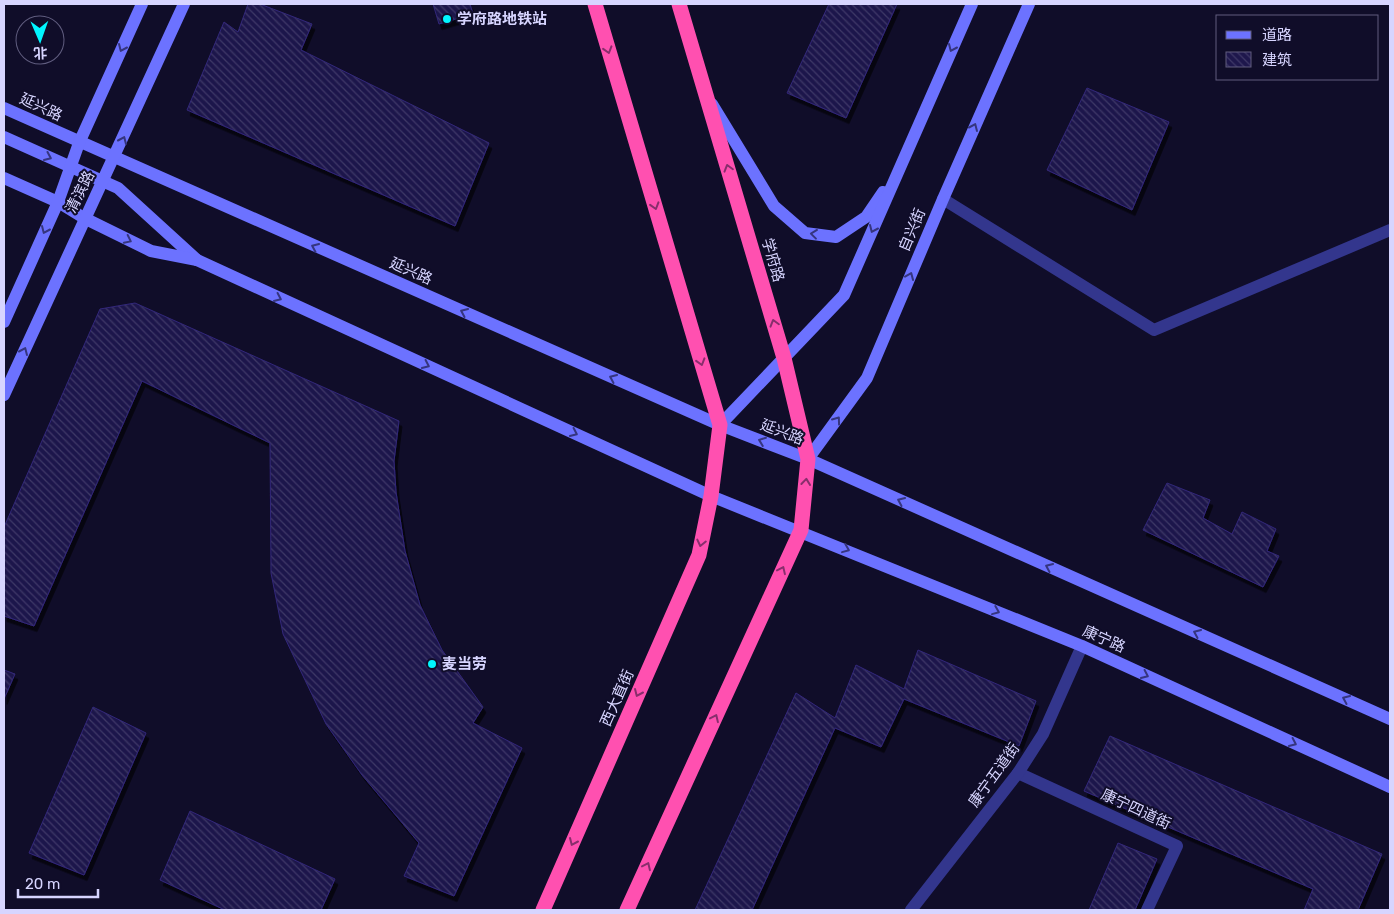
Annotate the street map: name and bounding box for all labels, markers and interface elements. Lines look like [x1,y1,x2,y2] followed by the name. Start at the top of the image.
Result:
[457,10,547,28] place label: 学府路地铁站
[441,13,453,25] marker: 学府路地铁站
[15,15,65,65] north arrow
[1216,15,1379,80] legend
[1262,26,1292,44] text: 道路
[117,43,128,52] one-way arrow
[948,43,959,52] one-way arrow
[33,44,48,61] text: 北
[603,46,613,54] one-way arrow
[1262,51,1292,69] text: 建筑
[17,89,65,125] street label: 延兴路
[968,123,979,132] one-way arrow
[117,136,128,145] one-way arrow
[43,150,52,161] one-way arrow
[723,164,733,172] one-way arrow
[62,168,98,216] street label: 清滨路
[649,202,659,210] one-way arrow
[895,206,929,254] street label: 自兴街
[868,224,879,233] one-way arrow
[41,225,52,234] one-way arrow
[809,229,817,240] one-way arrow
[122,234,131,244] one-way arrow
[758,236,788,284] street label: 学府路
[311,242,320,253] one-way arrow
[387,254,435,288] street label: 延兴路
[904,272,915,281] one-way arrow
[273,291,282,302] one-way arrow
[460,308,469,319] one-way arrow
[769,320,779,328] one-way arrow
[17,347,28,356] one-way arrow
[696,357,706,366] one-way arrow
[421,359,430,370] one-way arrow
[609,373,618,384] one-way arrow
[758,416,806,448] street label: 延兴路
[831,417,839,426] one-way arrow
[569,427,578,437] one-way arrow
[759,437,767,447] one-way arrow
[800,477,811,485] one-way arrow
[897,496,906,507] one-way arrow
[696,539,707,548] one-way arrow
[841,542,850,553] one-way arrow
[1045,562,1054,573] one-way arrow
[776,566,787,575] one-way arrow
[991,604,1000,615] one-way arrow
[1080,622,1128,656] street label: 康宁路
[1193,629,1202,640] one-way arrow
[442,655,487,673] place label: 麦当劳
[426,658,438,670] marker: 麦当劳
[597,667,637,729] street label: 西大直街
[1140,669,1149,679] one-way arrow
[634,688,645,697] one-way arrow
[1342,695,1351,706] one-way arrow
[708,714,719,723] one-way arrow
[1288,736,1297,747] one-way arrow
[965,739,1023,811] street label: 康宁五道街
[1098,785,1174,833] street label: 康宁四道街
[569,837,580,846] one-way arrow
[641,862,651,871] one-way arrow
[18,866,98,898] scale bar
[25,875,60,893] text: 20 m

